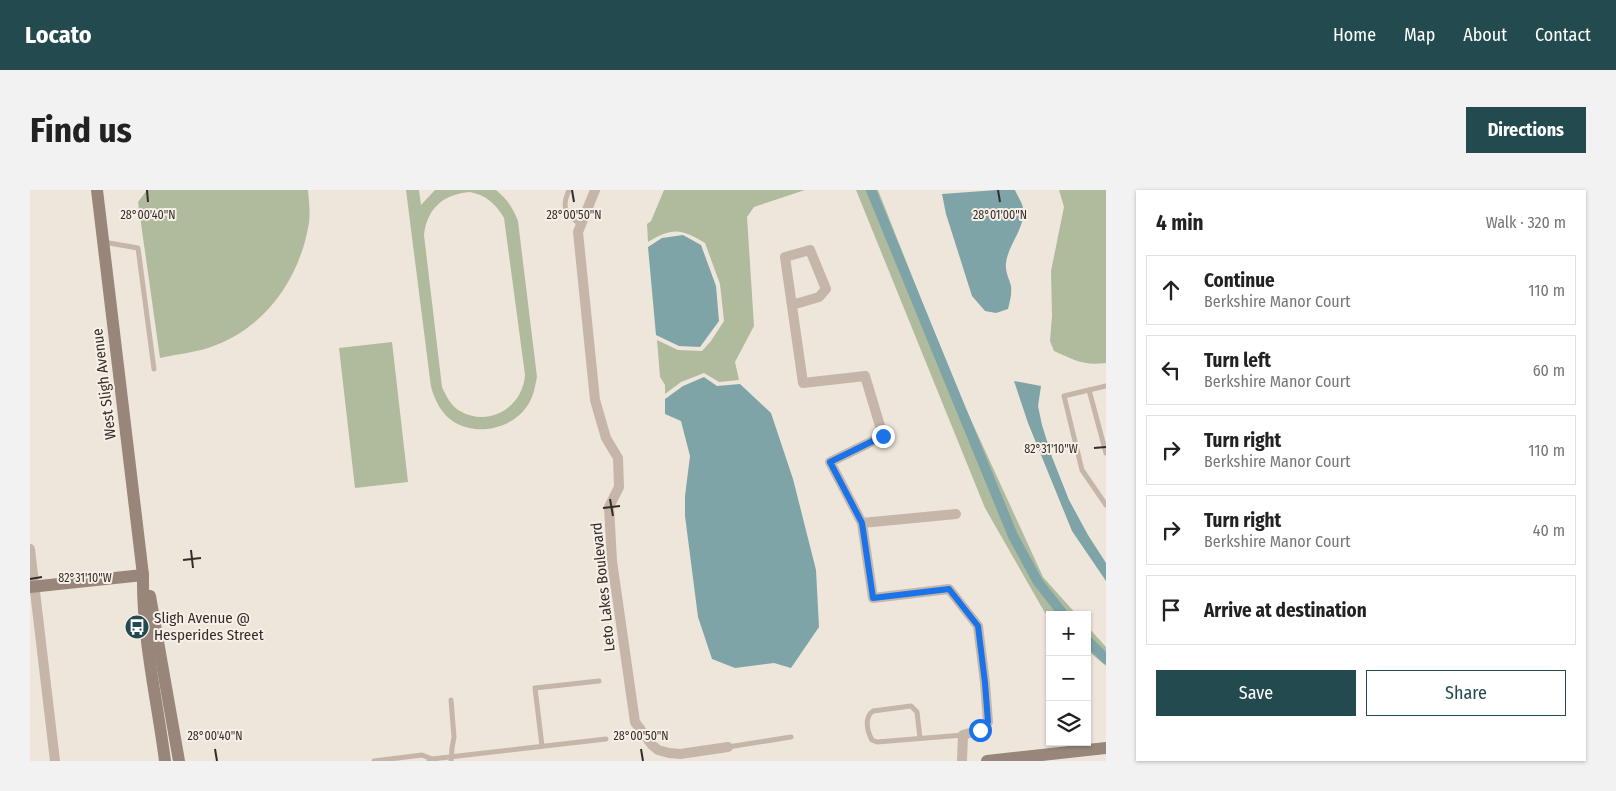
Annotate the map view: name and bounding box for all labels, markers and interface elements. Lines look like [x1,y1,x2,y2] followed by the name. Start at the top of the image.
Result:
[25,21,91,49] text: Locato
[1333,24,1376,46] text: Home
[1404,24,1435,46] text: Map
[1463,24,1507,46] text: About
[1535,24,1591,46] text: Contact
[1466,107,1586,153] button: Directions
[30,109,132,151] text: Find us
[120,208,176,222] text: 28°00'40"N
[546,208,602,222] text: 28°00'50"N
[973,208,1027,222] text: 28°01'00"N
[1156,210,1204,236] text: 4 min
[1486,213,1566,232] text: Walk · 320 m
[1204,269,1275,292] text: Continue
[1157,276,1185,304] icon: ahead
[1528,281,1565,300] text: 110 m
[1204,292,1351,311] text: Berkshire Manor Court
[88,327,120,441] street label: West Sligh Avenue
[1204,349,1271,372] text: Turn left
[1157,356,1185,384] icon: left
[1533,361,1565,380] text: 60 m
[1204,372,1351,391] text: Berkshire Manor Court
[872,425,895,448] route end
[1204,429,1281,452] text: Turn right
[1157,436,1185,464] icon: right
[1528,441,1565,460] text: 110 m
[1024,442,1078,456] text: 82°31'10"W
[1204,452,1351,471] text: Berkshire Manor Court
[1204,509,1281,532] text: Turn right
[1157,516,1185,544] icon: right
[1533,521,1565,540] text: 40 m
[587,522,619,652] street label: Leto Lakes Boulevard
[1204,532,1351,551] text: Berkshire Manor Court
[58,571,112,585] text: 82°31'10"W
[1157,596,1185,624] icon: arrive
[1204,599,1367,622] text: Arrive at destination
[154,609,264,644] place label: Sligh Avenue @ Hesperides Street
[1046,611,1091,746] map controls
[1046,611,1091,656] button: +
[124,614,150,640] bus stop icon: Sligh Avenue @ Hesperides Street
[1046,656,1091,701] button: −
[1156,670,1356,716] button: Save
[1366,670,1566,716] button: Share
[1046,701,1091,746] button: layers
[969,719,992,742] route start
[187,729,243,743] text: 28°00'40"N
[613,729,669,743] text: 28°00'50"N

